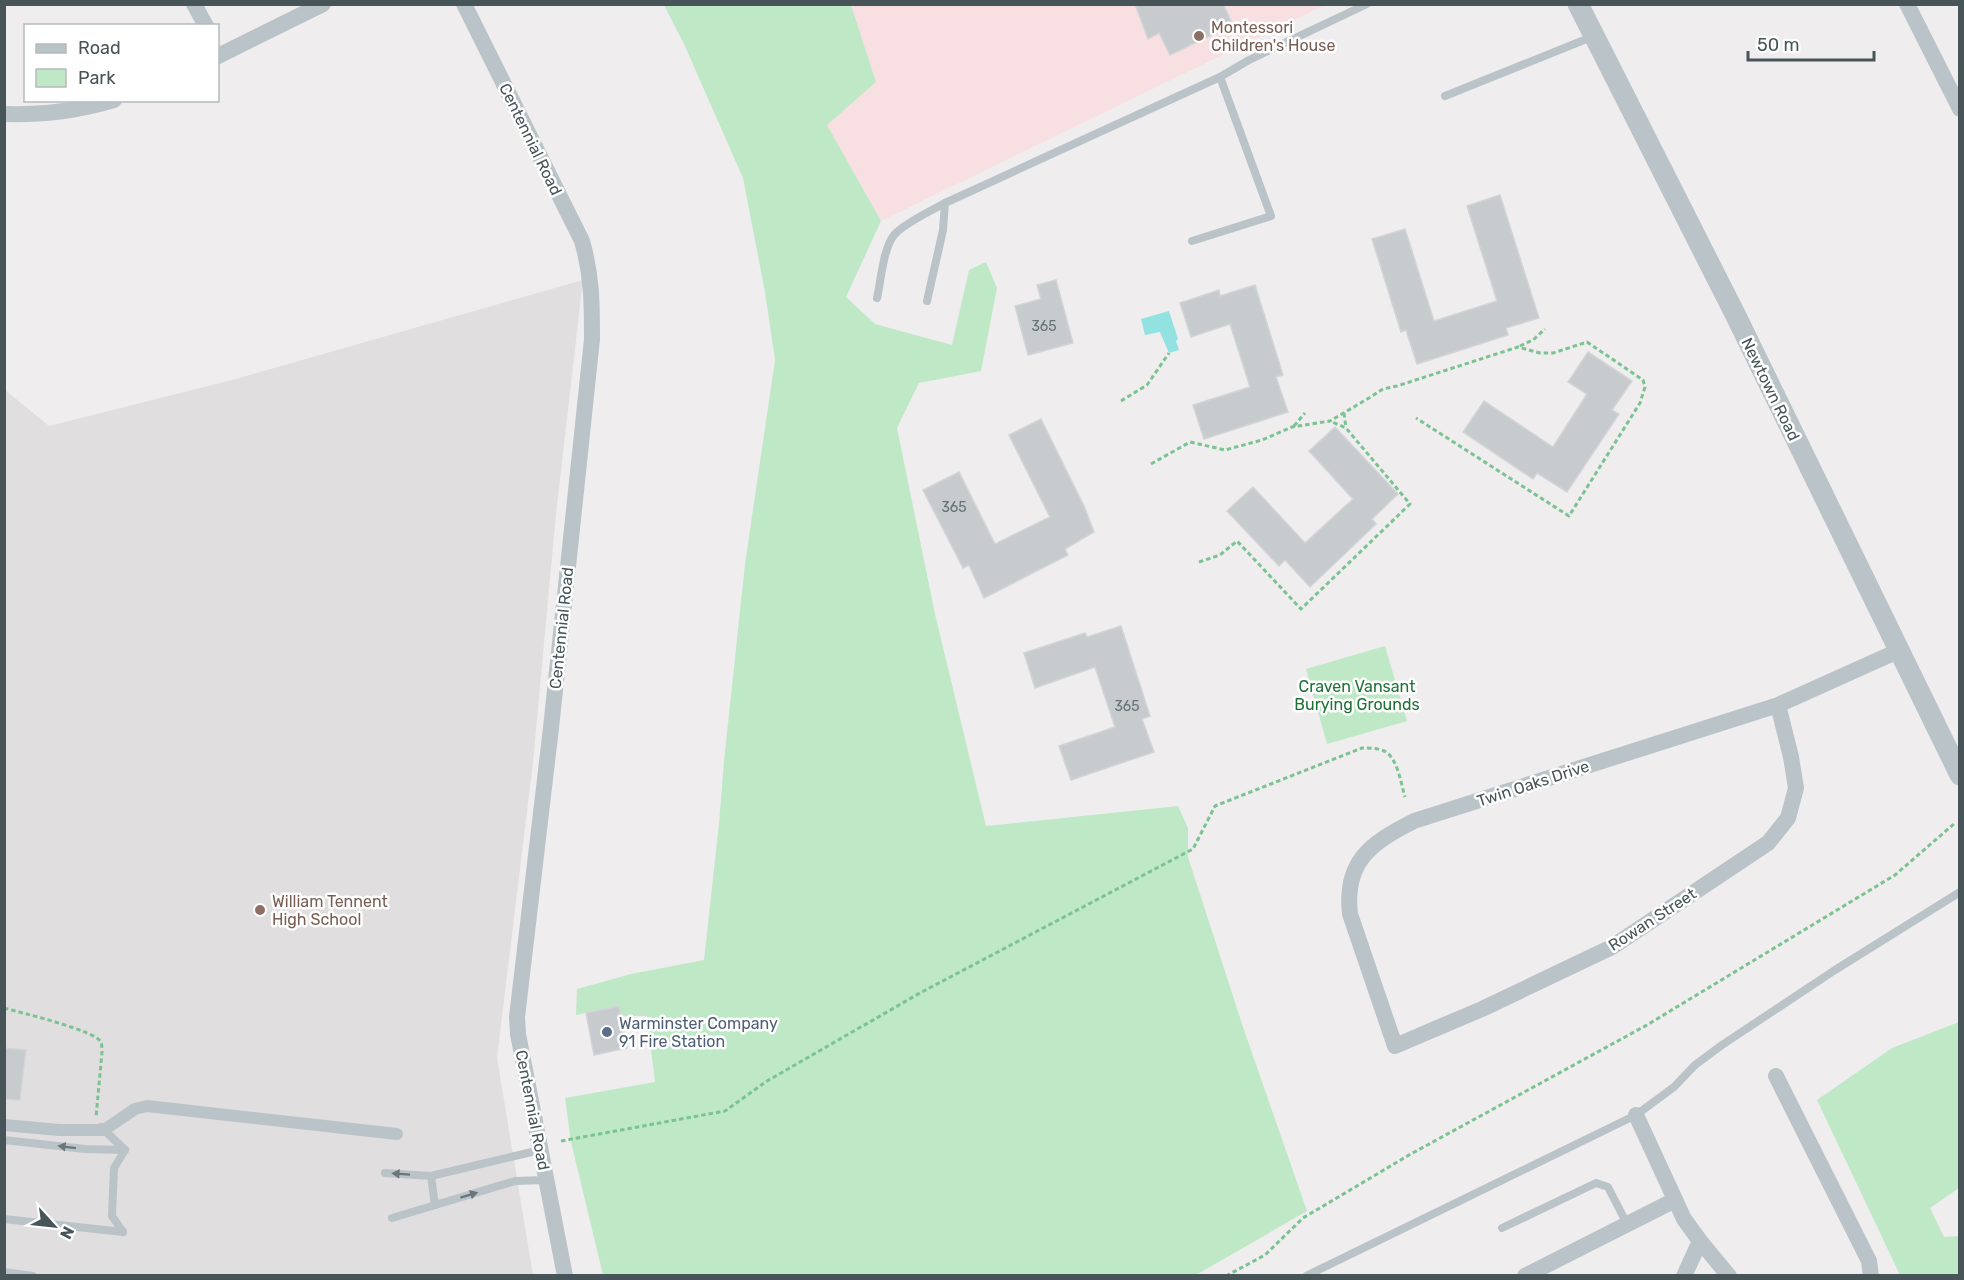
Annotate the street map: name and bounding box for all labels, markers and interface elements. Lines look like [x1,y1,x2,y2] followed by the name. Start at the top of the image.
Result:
[1211,18,1335,55] place label: Montessori Children's House
[24,24,219,102] legend
[1748,24,1874,62] scale bar
[1192,29,1206,43] marker: Montessori Children's House
[1757,34,1800,56] text: 50 m
[78,37,121,59] text: Road
[78,67,116,89] text: Park
[495,80,566,198] street label: Centennial Road
[1031,318,1057,335] house number: 365
[1737,335,1804,444] street label: Newtown Road
[941,499,967,516] house number: 365
[546,566,577,690] street label: Centennial Road
[1294,677,1420,714] park label: Craven Vansant Burying Grounds
[1114,698,1140,715] house number: 365
[1475,756,1592,811] street label: Twin Oaks Drive
[1605,884,1700,955] street label: Rowan Street
[272,892,388,929] place label: William Tennent High School
[253,903,267,917] marker: William Tennent High School
[619,1014,778,1051] place label: Warminster Company 91 Fire Station
[600,1025,614,1039] marker: Warminster Company 91 Fire Station
[512,1048,553,1172] street label: Centennial Road
[57,1142,76,1152] one-way arrow
[392,1170,411,1179] one-way arrow
[460,1190,478,1199] one-way arrow
[24,1196,84,1256] north arrow
[56,1223,78,1242] text: N

